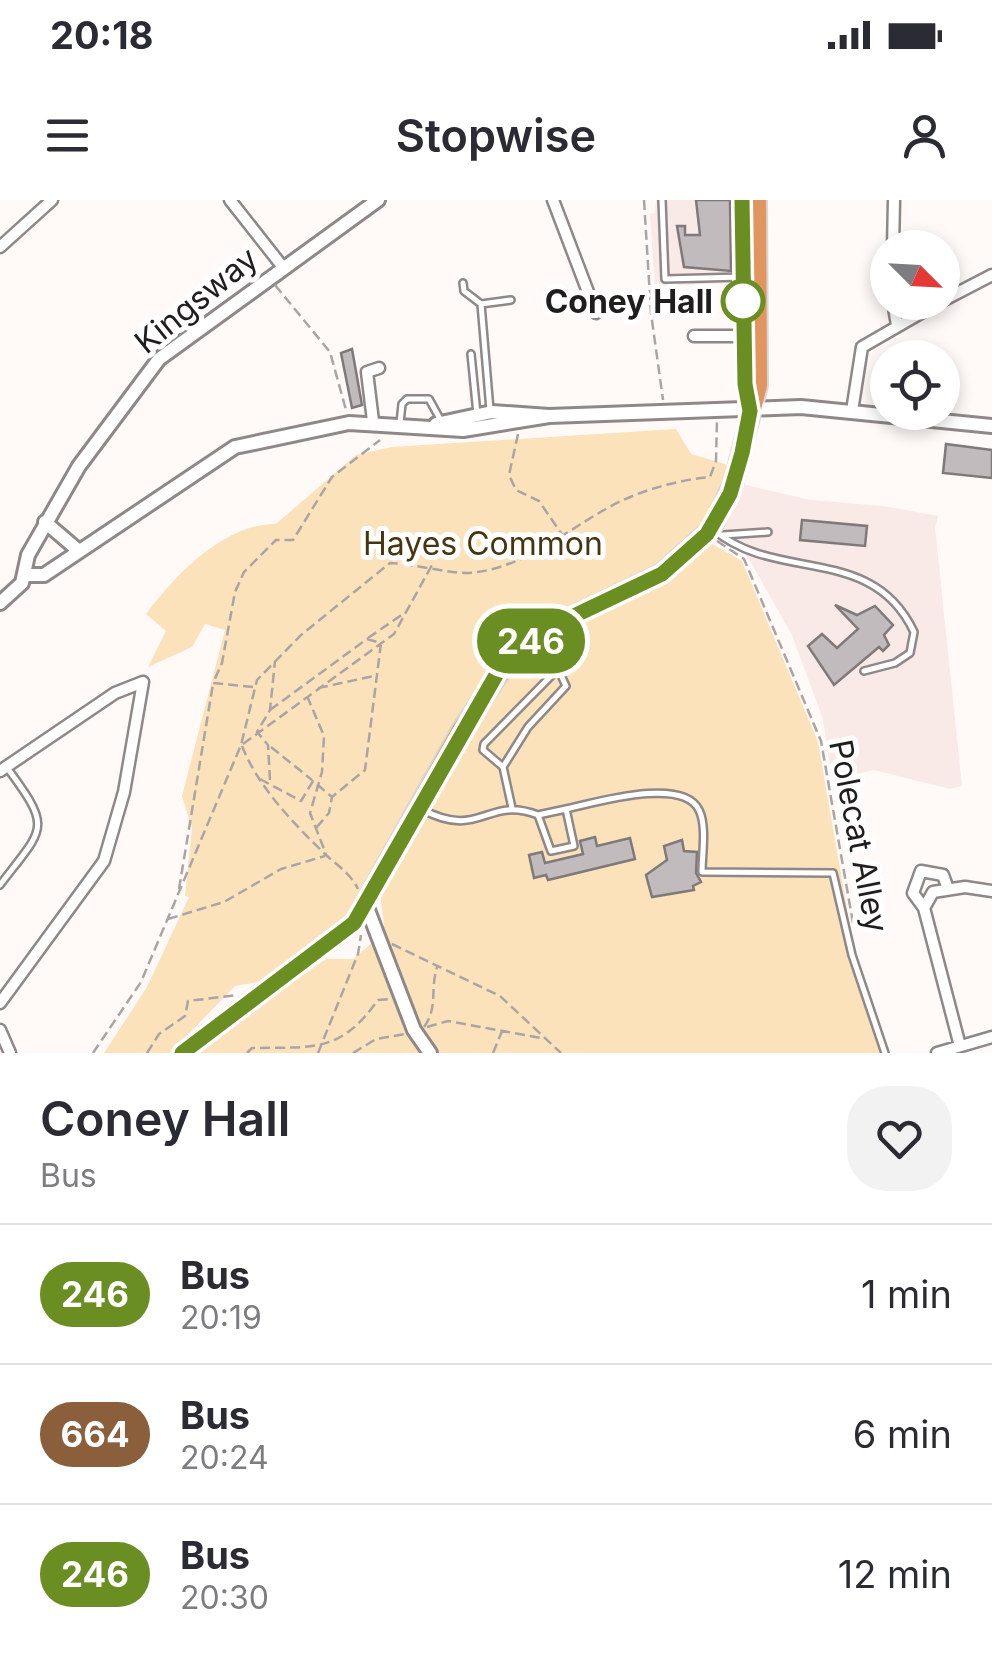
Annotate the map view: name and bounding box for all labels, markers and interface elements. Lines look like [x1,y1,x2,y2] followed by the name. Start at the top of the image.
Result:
[50,12,153,58] text: 20:18
[40,108,95,163] icon: menu
[396,108,596,163] text: Stopwise
[897,108,952,163] icon: person
[870,230,960,320] north arrow
[870,230,960,430] map controls
[127,239,265,361] street label: Kingsway
[722,280,764,322] marker: Coney Hall
[545,282,713,321] place label: Coney Hall
[870,340,960,430] button: locate
[363,524,603,563] park label: Hayes Common
[474,608,588,674] line badge: 246
[497,620,565,662] text: 246
[821,736,897,936] street label: Polecat Alley
[847,1086,952,1191] button: heart
[40,1089,290,1148] text: Coney Hall
[40,1156,97,1195] text: Bus
[180,1252,250,1298] text: Bus
[861,1271,952,1317] text: 1 min
[61,1273,129,1315] text: 246
[180,1298,262,1337] text: 20:19
[180,1392,250,1438] text: Bus
[853,1411,952,1457] text: 6 min
[60,1413,130,1455] text: 664
[180,1438,269,1477] text: 20:24
[180,1532,250,1578] text: Bus
[838,1551,952,1597] text: 12 min
[61,1553,129,1595] text: 246
[180,1578,269,1617] text: 20:30

